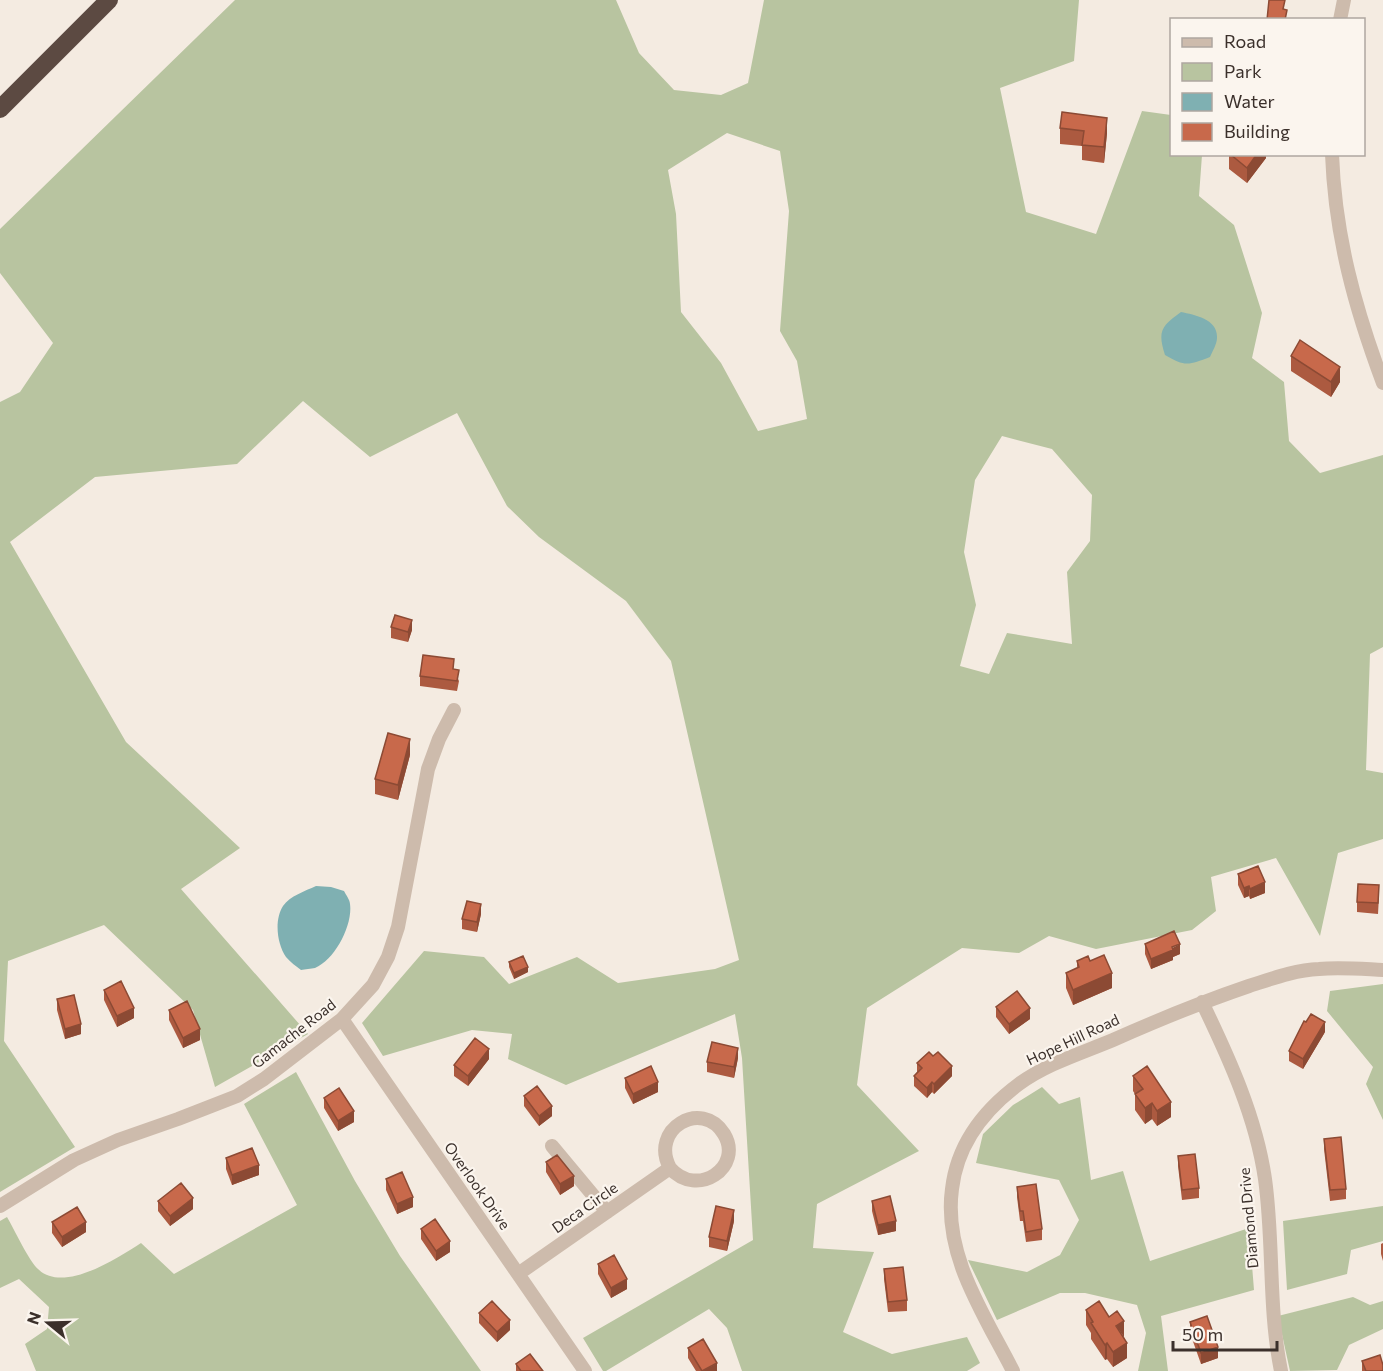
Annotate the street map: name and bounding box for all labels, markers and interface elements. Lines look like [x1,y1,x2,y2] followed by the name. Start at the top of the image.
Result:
[1170,18,1365,156] legend
[1224,30,1266,52] text: Road
[1224,60,1262,82] text: Park
[1224,90,1275,112] text: Water
[1224,120,1290,142] text: Building
[248,995,339,1072] street label: Gamache Road
[1023,1010,1122,1068] street label: Hope Hill Road
[441,1138,515,1233] street label: Overlook Drive
[1235,1167,1261,1269] street label: Diamond Drive
[548,1178,621,1236] street label: Deca Circle
[18,1293,78,1353] north arrow
[22,1309,44,1327] text: N
[1173,1314,1276,1352] scale bar
[1182,1323,1223,1345] text: 50 m

